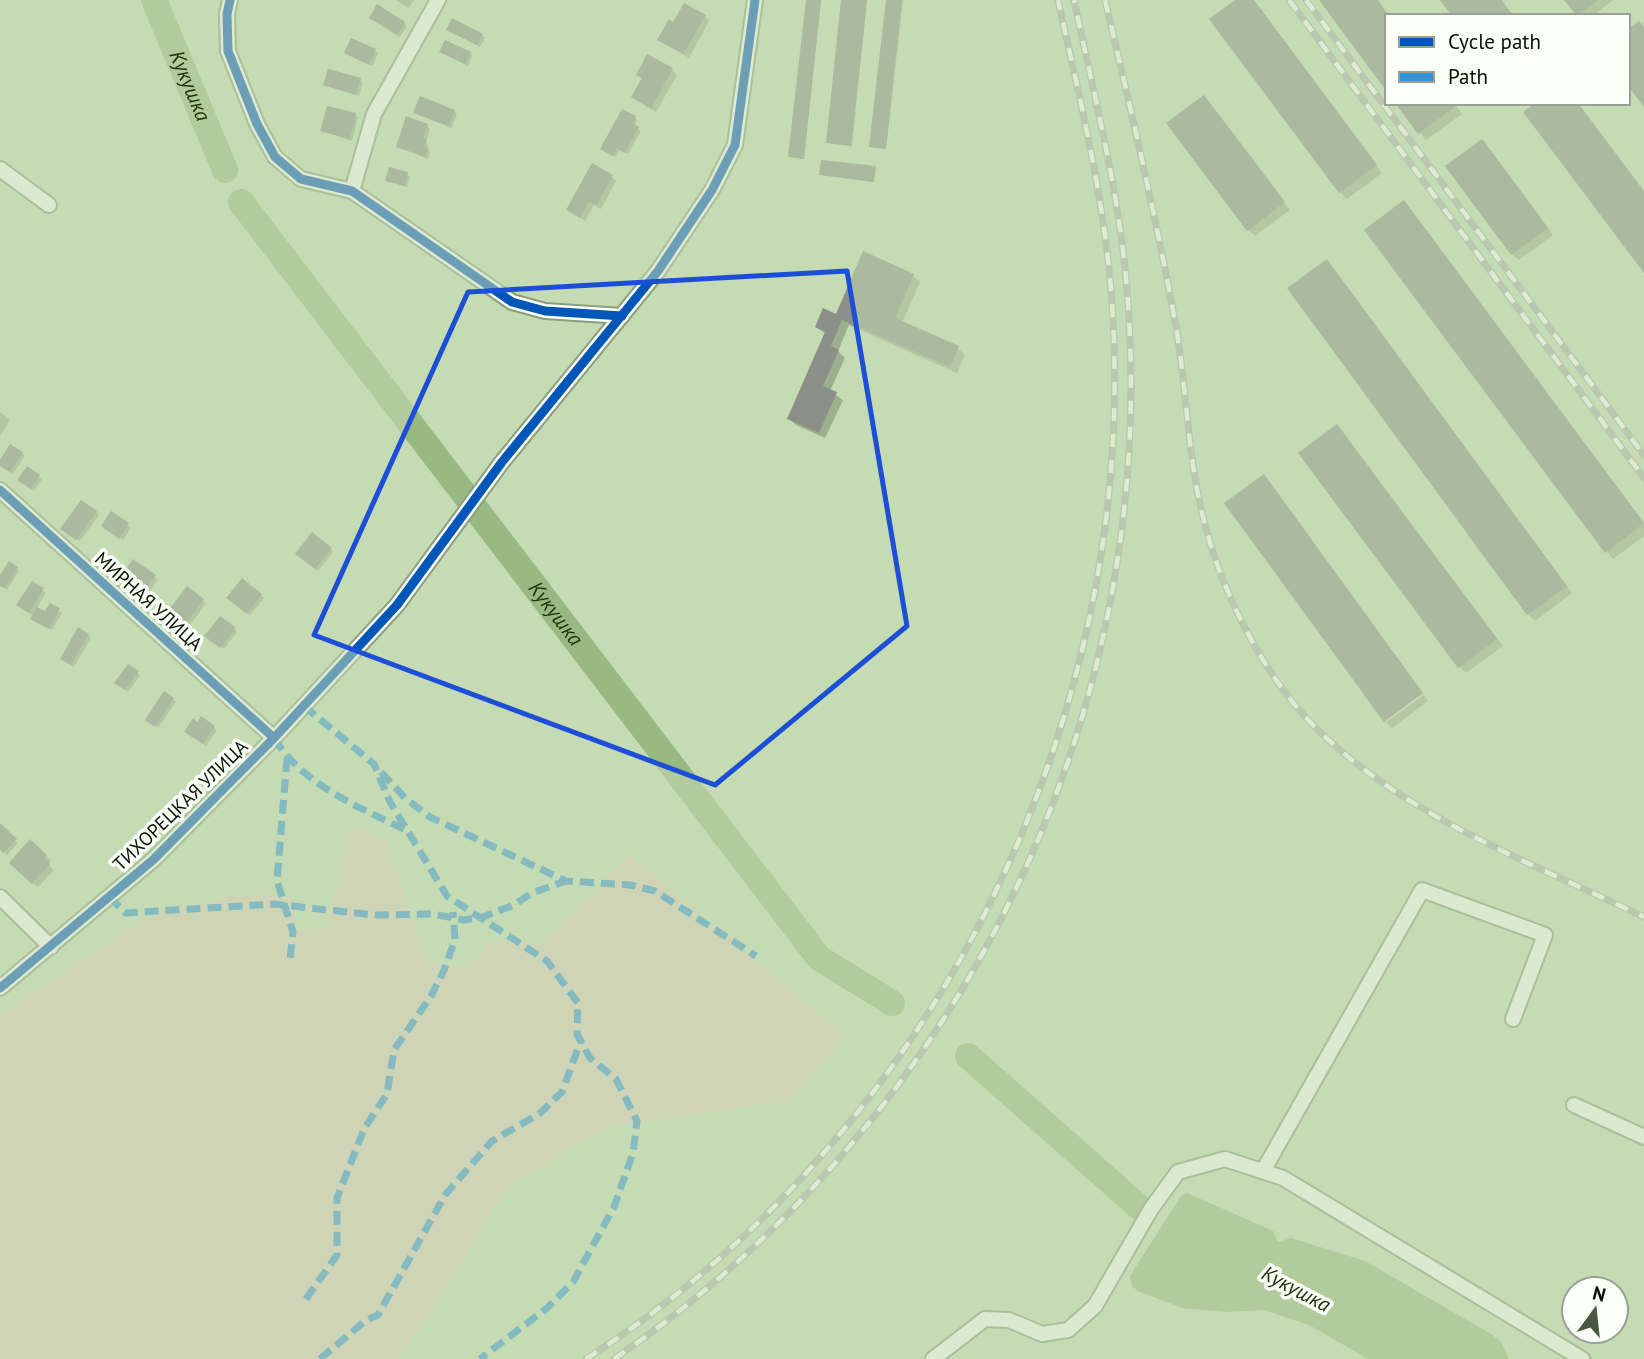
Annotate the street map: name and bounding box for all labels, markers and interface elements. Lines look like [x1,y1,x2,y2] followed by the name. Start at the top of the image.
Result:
[1385,14,1630,105] legend
[1448,28,1541,55] text: Cycle path
[164,46,217,126] water label: Кукушка
[1448,63,1488,90] text: Path
[90,546,208,656] street label: МИРНАЯ УЛИЦА
[523,575,590,652] water label: Кукушка
[107,734,253,876] street label: ТИХОРЕЦКАЯ УЛИЦА
[1257,1259,1336,1318] water label: Кукушка
[1560,1275,1630,1345] north arrow
[1590,1280,1609,1307] text: N

